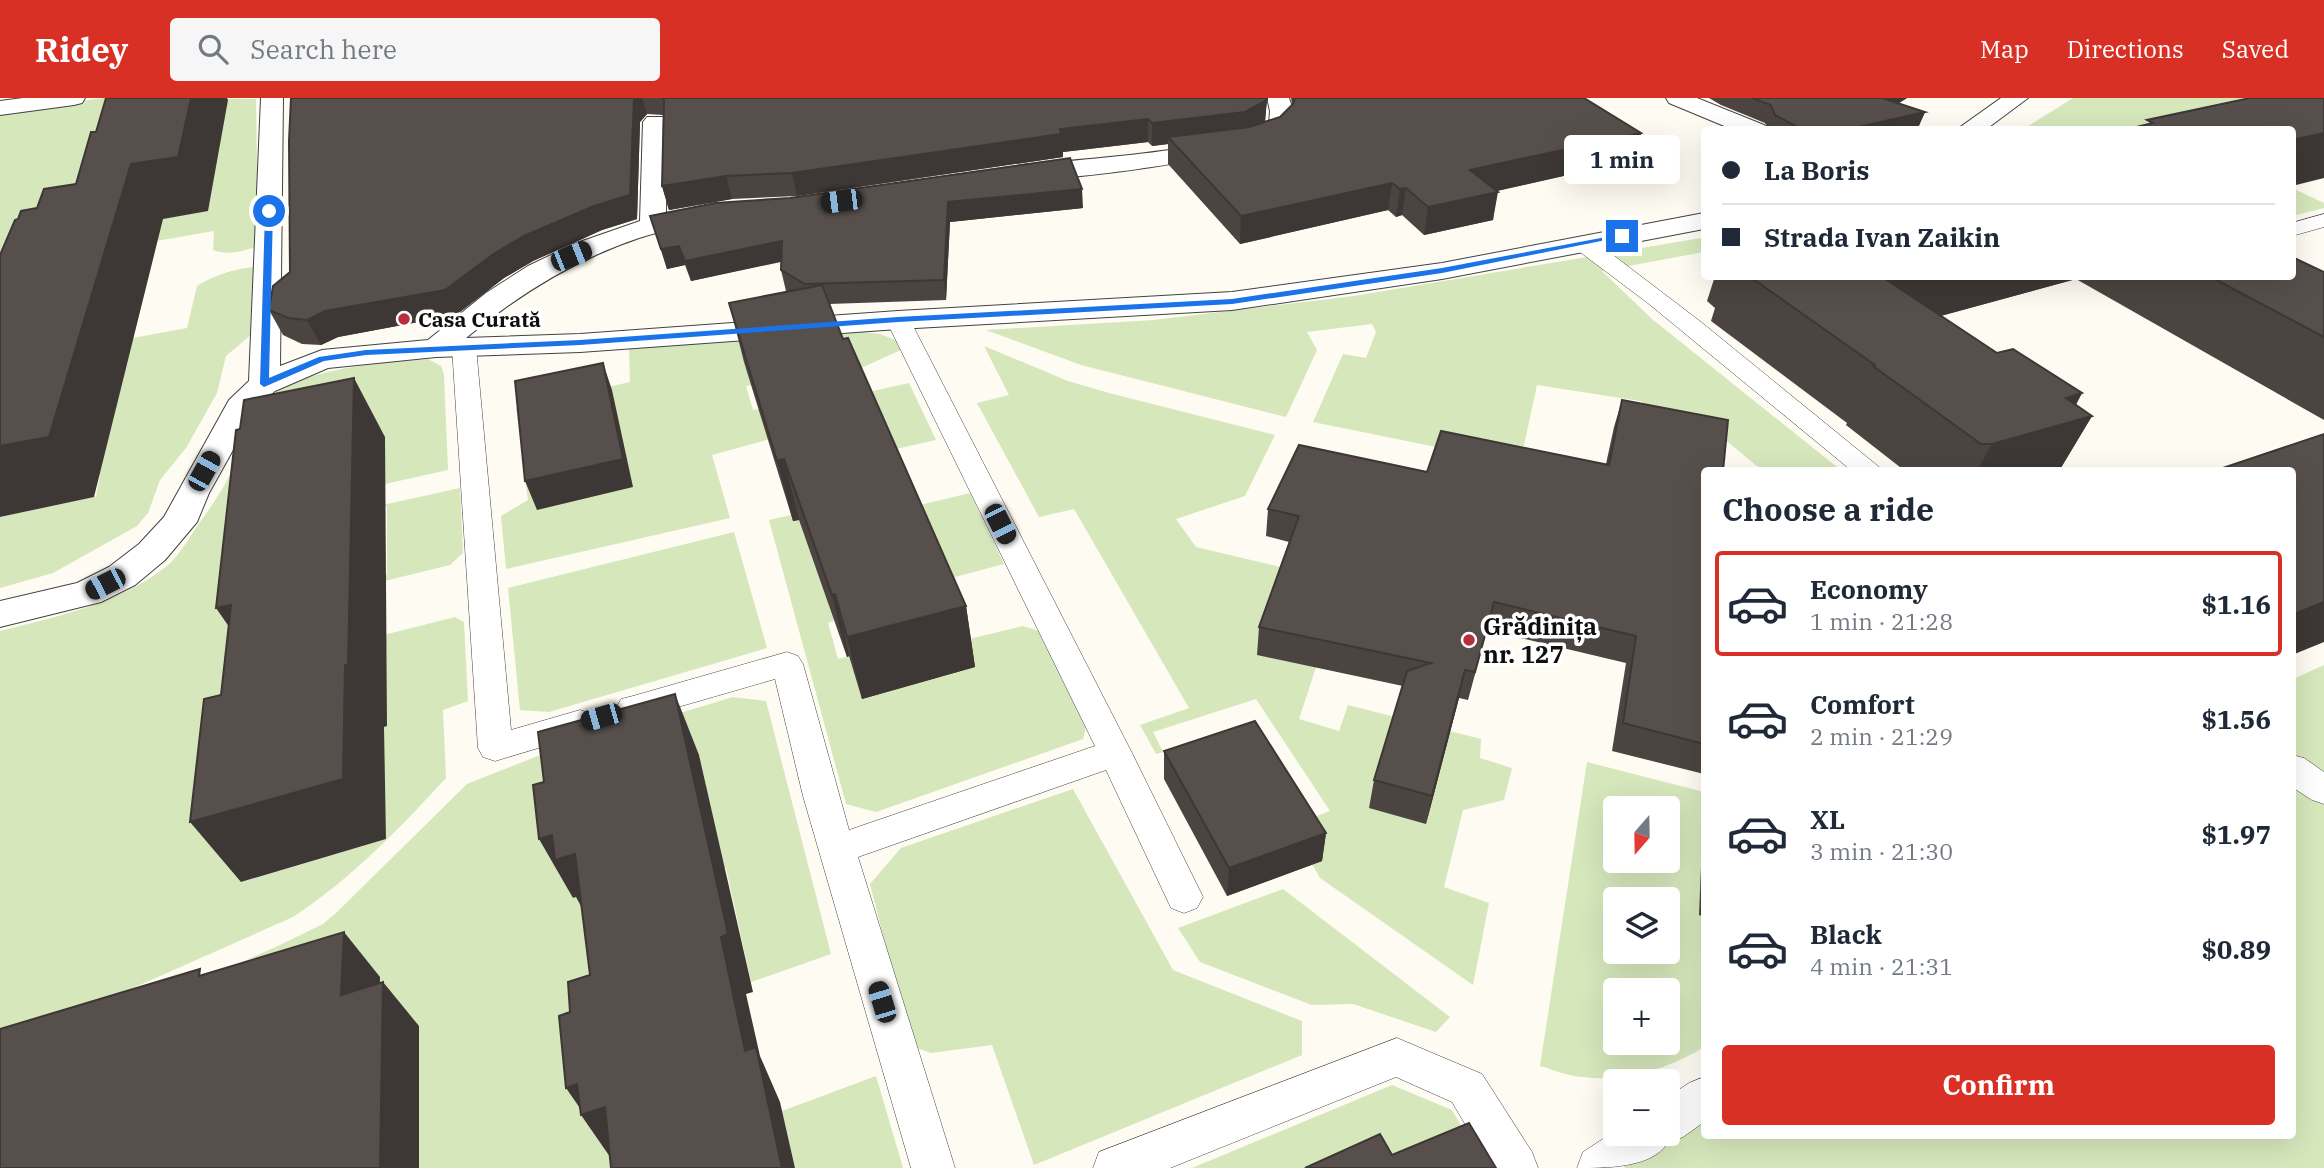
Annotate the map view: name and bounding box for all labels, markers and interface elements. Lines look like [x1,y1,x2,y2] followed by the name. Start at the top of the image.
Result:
[170,18,660,81] search box
[35,28,128,71] text: Ridey
[194,30,232,68] icon: search
[250,32,397,66] text: Search here
[1980,33,2029,65] text: Map
[2067,33,2184,65] text: Directions
[2222,33,2289,65] text: Saved
[1564,135,1680,184] callout: 1 min
[1590,144,1654,174] text: 1 min
[1764,153,1869,187] text: La Boris
[819,188,864,214] car
[253,195,285,227] route start
[1606,220,1638,252] route end
[1764,220,2000,254] text: Strada Ivan Zaikin
[548,238,595,274] car
[418,305,541,333] place label: Casa Curată
[396,311,412,327] marker: Casa Curată
[185,448,224,494] car
[1722,488,1934,530] text: Choose a ride
[982,501,1019,547] car
[82,565,129,603] car
[1726,572,1789,635] icon: car
[1810,572,1928,606] text: Economy
[2201,587,2271,621] text: $1.16
[1810,606,1953,636] text: 1 min · 21:28
[1483,610,1597,670] place label: Grădinița nr. 127
[1461,632,1477,648] marker: Grădinița nr. 127
[1726,687,1789,750] icon: car
[1810,687,1915,721] text: Comfort
[578,701,625,733] car
[2201,702,2271,736] text: $1.56
[1810,721,1953,751] text: 2 min · 21:29
[1603,796,1680,873] north arrow
[1603,796,1680,1146] map controls
[1726,802,1789,865] icon: car
[1810,802,1845,836] text: XL
[2201,817,2271,851] text: $1.97
[1810,836,1953,866] text: 3 min · 21:30
[1603,887,1680,964] button: layers
[1726,917,1789,980] icon: car
[1810,917,1882,951] text: Black
[2201,932,2271,966] text: $0.89
[1810,951,1953,981] text: 4 min · 21:31
[1603,978,1680,1055] button: +
[866,979,899,1025] car
[1722,1045,2275,1125] button: Confirm
[1603,1069,1680,1146] button: −

